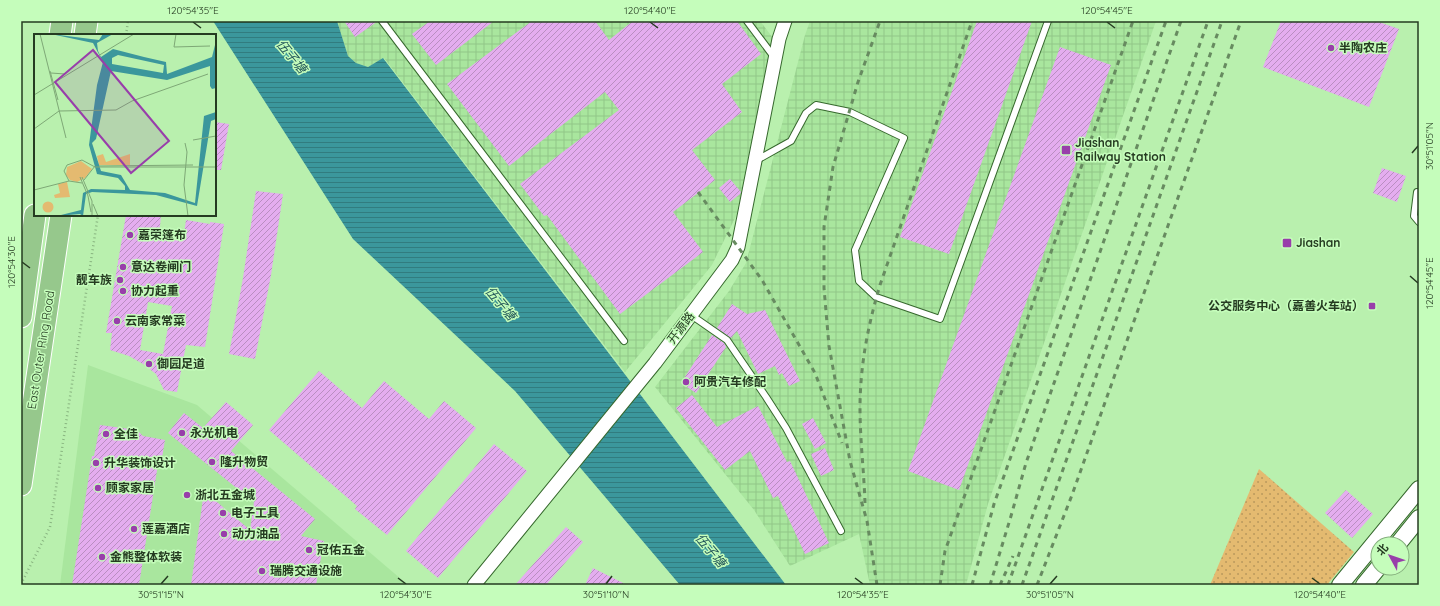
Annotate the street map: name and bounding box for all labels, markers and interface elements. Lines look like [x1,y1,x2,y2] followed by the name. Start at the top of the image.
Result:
[167,4,219,17] text: 120°54'35"E
[624,4,676,17] text: 120°54'40"E
[1081,4,1133,17] text: 120°54'45"E
[34,34,216,216] inset map
[273,36,312,78] water label: 伍子塘
[1339,40,1387,55] place label: 半陶农庄
[1326,43,1336,53] marker: 半陶农庄
[1423,122,1436,170] text: 30°51'05"N
[1075,135,1166,164] place label: Jiashan Railway Station
[1060,144,1072,156] marker: Jiashan Railway Station
[138,227,186,242] place label: 嘉荣篷布
[125,230,135,240] marker: 嘉荣篷布
[1296,235,1341,250] place label: Jiashan
[5,236,18,288] text: 120°54'30"E
[1281,237,1293,249] marker: Jiashan
[1423,257,1436,309] text: 120°54'45"E
[131,259,191,274] place label: 意达卷闸门
[118,262,128,272] marker: 意达卷闸门
[76,272,112,287] place label: 靓车族
[115,275,125,285] marker: 靓车族
[131,283,179,298] place label: 协力起重
[482,283,521,325] water label: 伍子塘
[118,286,128,296] marker: 协力起重
[24,290,57,410] street label: East Outer Ring Road
[1208,298,1364,313] place label: 公交服务中心（嘉善火车站）
[1367,301,1377,311] marker: 公交服务中心（嘉善火车站）
[664,309,697,347] street label: 开源路
[125,313,185,328] place label: 云南家常菜
[112,316,122,326] marker: 云南家常菜
[157,356,205,371] place label: 御园足道
[144,359,154,369] marker: 御园足道
[694,374,766,389] place label: 阿贵汽车修配
[681,377,691,387] marker: 阿贵汽车修配
[190,425,238,440] place label: 永光机电
[114,426,138,441] place label: 全佳
[177,428,187,438] marker: 永光机电
[101,429,111,439] marker: 全佳
[220,454,268,469] place label: 隆升物贸
[104,455,176,470] place label: 升华装饰设计
[207,457,217,467] marker: 隆升物贸
[91,458,101,468] marker: 升华装饰设计
[106,480,154,495] place label: 顾家家居
[93,483,103,493] marker: 顾家家居
[195,487,255,502] place label: 浙北五金城
[182,490,192,500] marker: 浙北五金城
[231,505,279,520] place label: 电子工具
[218,508,228,518] marker: 电子工具
[142,521,190,536] place label: 莲嘉酒店
[129,524,139,534] marker: 莲嘉酒店
[232,526,280,541] place label: 动力油品
[219,529,229,539] marker: 动力油品
[692,530,731,572] water label: 伍子塘
[1370,536,1410,576] north arrow
[1373,541,1391,558] text: 北
[317,542,365,557] place label: 冠佑五金
[304,545,314,555] marker: 冠佑五金
[110,549,182,564] place label: 金熊整体软装
[97,552,107,562] marker: 金熊整体软装
[270,563,342,578] place label: 瑞腾交通设施
[257,566,267,576] marker: 瑞腾交通设施
[138,588,184,601] text: 30°51'15"N
[380,588,432,601] text: 120°54'30"E
[583,588,629,601] text: 30°51'10"N
[837,588,889,601] text: 120°54'35"E
[1026,588,1074,601] text: 30°51'05"N
[1294,588,1346,601] text: 120°54'40"E

